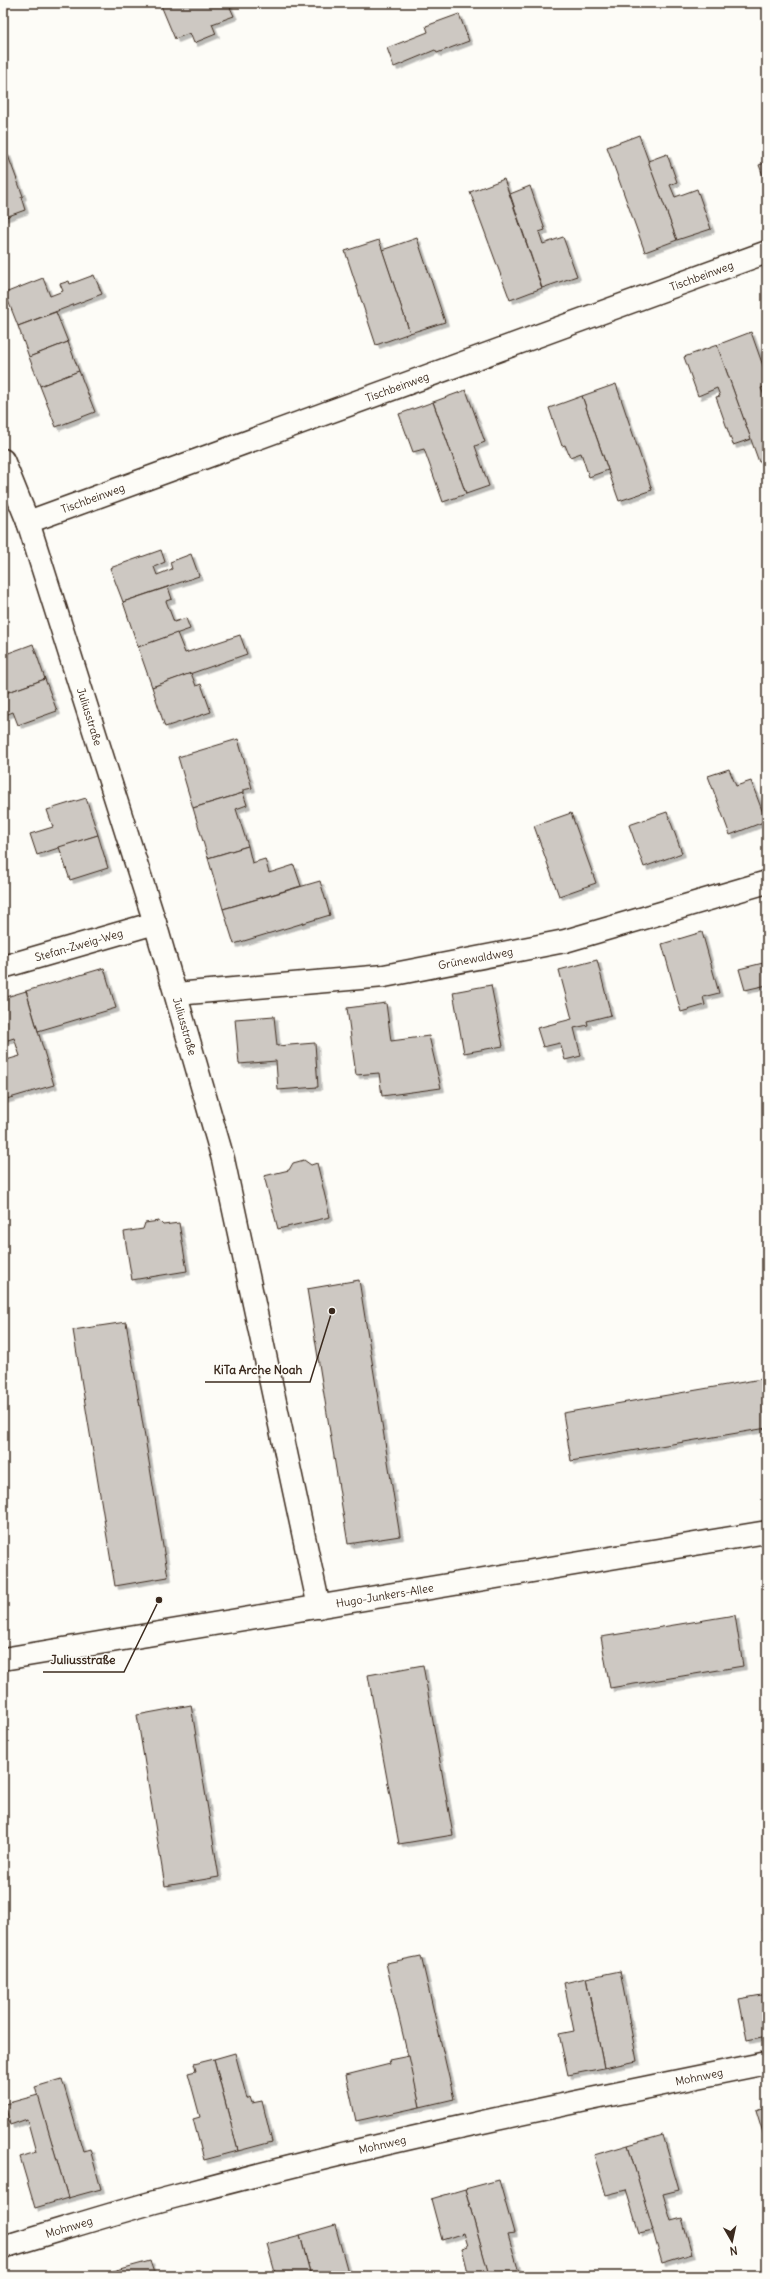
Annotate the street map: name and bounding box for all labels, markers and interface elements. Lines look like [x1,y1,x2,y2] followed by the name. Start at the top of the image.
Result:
[668,258,735,294] street label: Tischbeinweg
[363,369,431,405] street label: Tischbeinweg
[59,480,127,516] street label: Tischbeinweg
[74,686,105,747] street label: Juliusstraße
[33,926,125,964] street label: Stefan-Zweig-Weg
[437,944,514,972] street label: Grünewaldweg
[170,996,200,1057] street label: Juliusstraße
[205,1358,310,1382] callout: KiTa Arche Noah
[214,1362,302,1377] text: KiTa Arche Noah
[335,1581,435,1611] street label: Hugo-Junkers-Allee
[43,1648,124,1672] callout: Juliusstraße
[50,1652,116,1667] text: Juliusstraße
[674,2065,724,2088] street label: Mohnweg
[357,2132,407,2157] street label: Mohnweg
[44,2213,94,2241] street label: Mohnweg
[712,2221,752,2261] north arrow
[729,2243,738,2258] text: N

